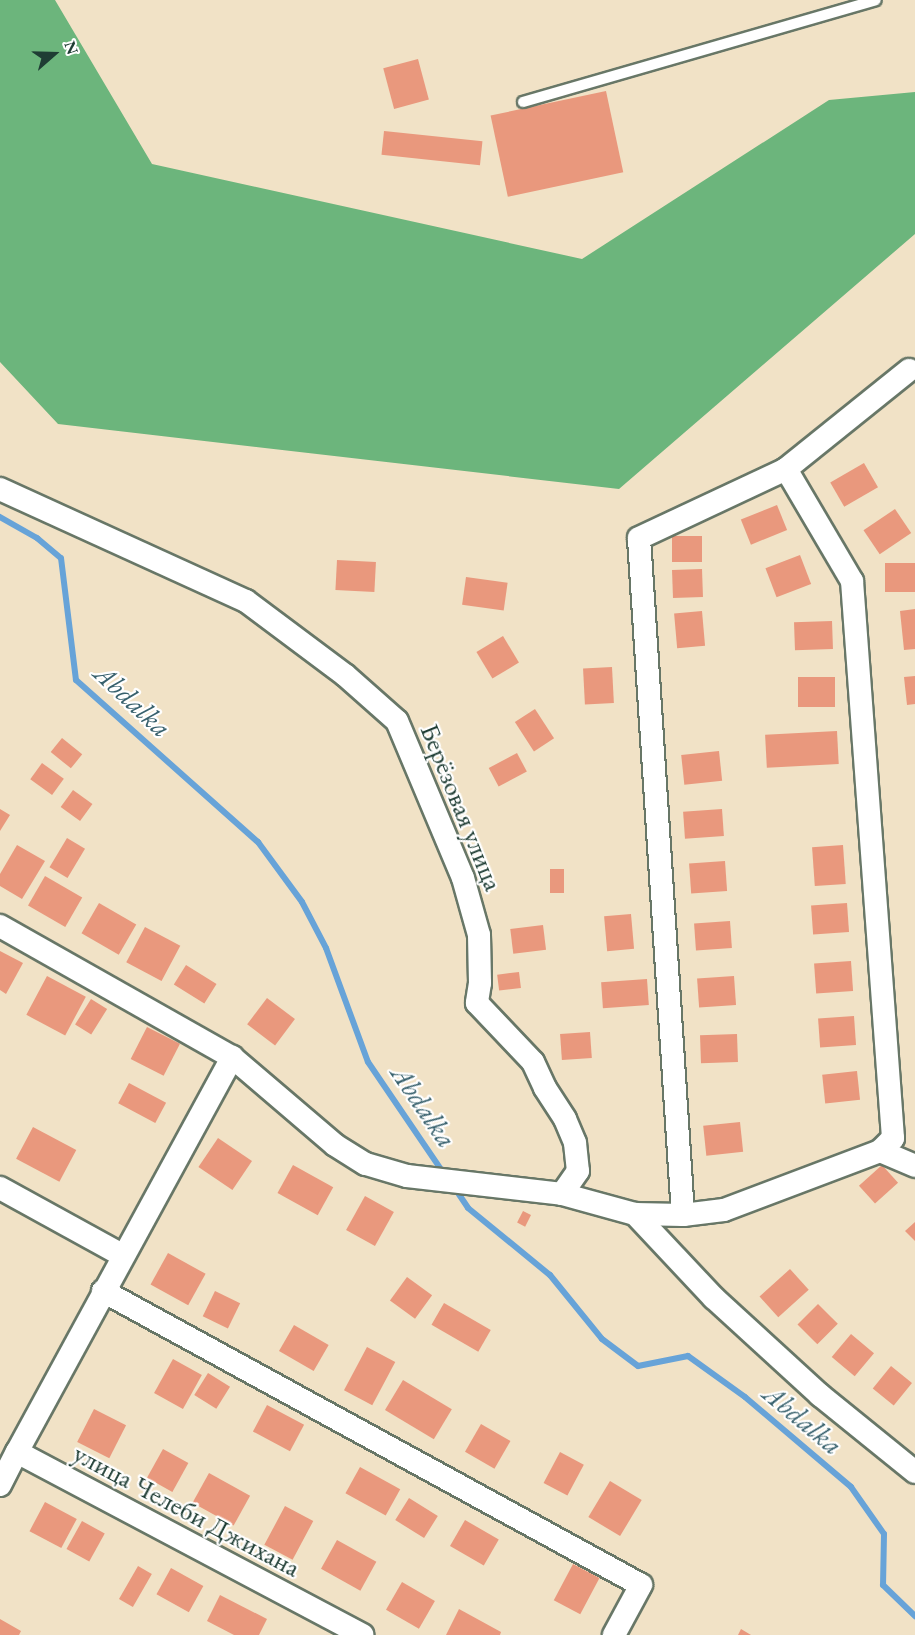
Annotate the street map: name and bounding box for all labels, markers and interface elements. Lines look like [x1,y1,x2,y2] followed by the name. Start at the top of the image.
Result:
[24,24,84,84] north arrow
[59,38,83,57] text: N
[88,656,178,744] water label: Abdalka
[414,719,510,895] street label: Берёзовая улица
[384,1058,464,1154] water label: Abdalka
[757,1376,849,1462] water label: Abdalka
[68,1436,306,1584] street label: улица Челеби Джихана

